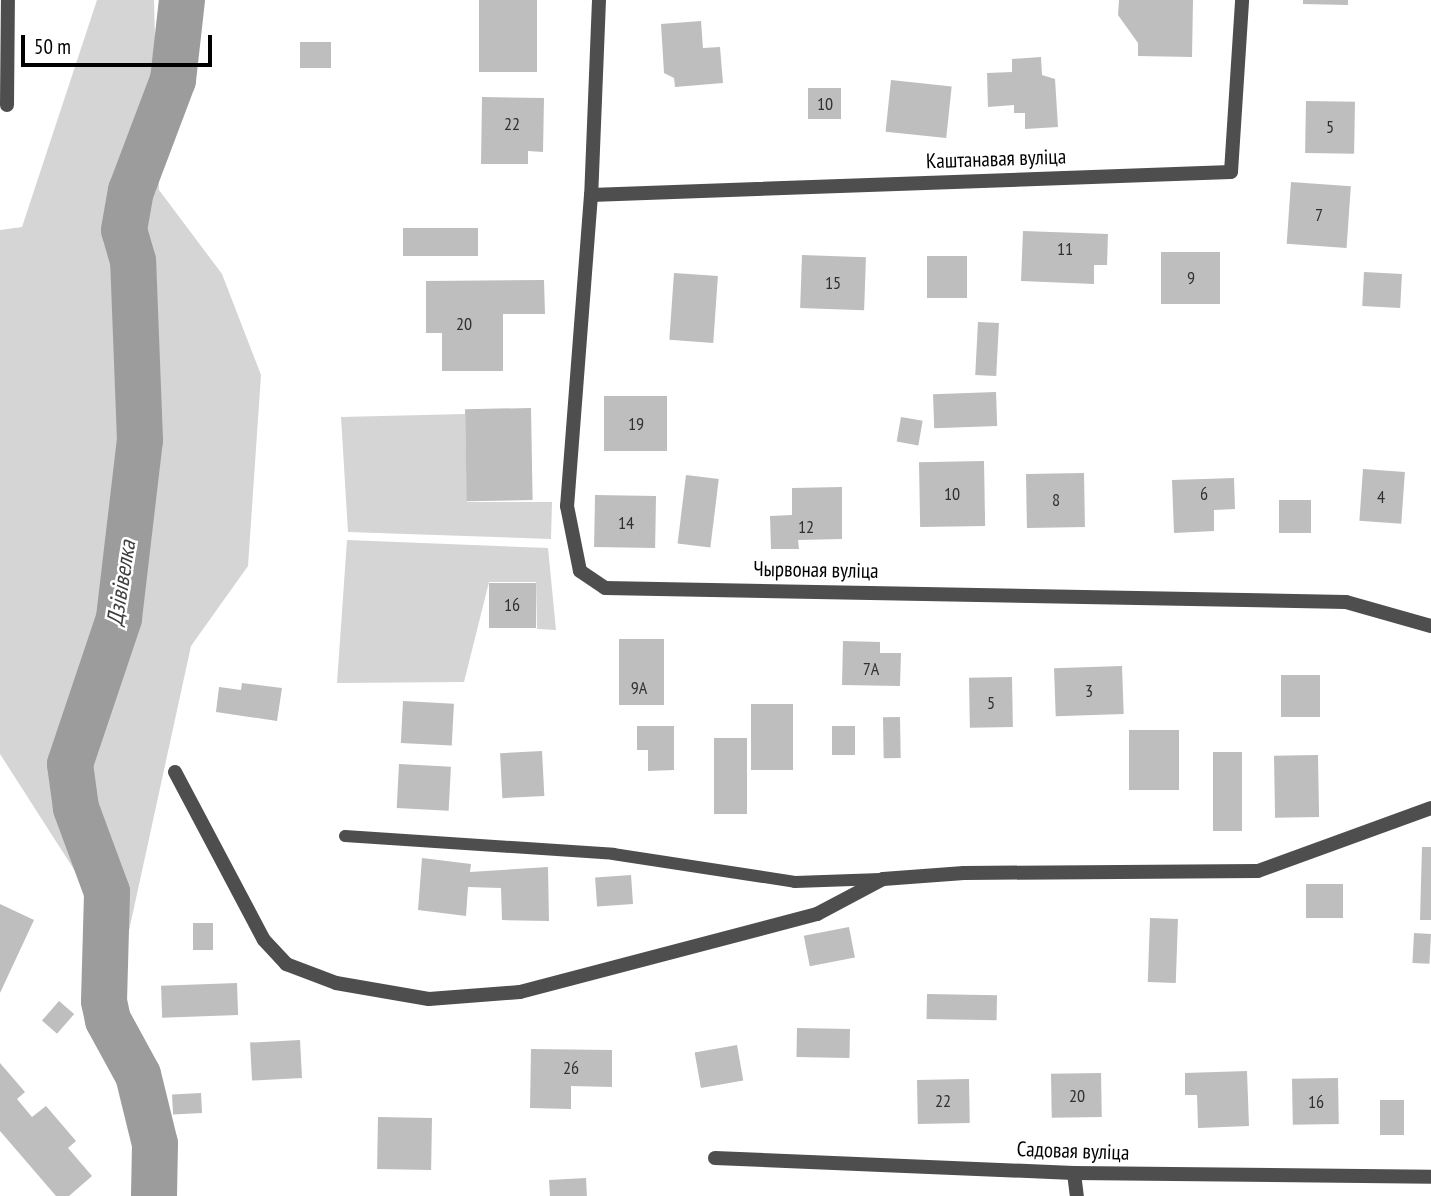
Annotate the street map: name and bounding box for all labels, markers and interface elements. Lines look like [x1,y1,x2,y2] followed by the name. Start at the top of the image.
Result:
[24,21,215,65] scale bar
[34,33,71,60] text: 50 m
[817,93,833,115] house number: 10
[504,113,520,135] house number: 22
[1326,116,1334,138] house number: 5
[926,144,1066,174] street label: Каштанавая вуліца
[1315,204,1323,226] house number: 7
[1057,238,1073,260] house number: 11
[1187,267,1195,289] house number: 9
[825,272,841,294] house number: 15
[456,313,472,335] house number: 20
[628,413,644,435] house number: 19
[944,483,960,505] house number: 10
[1200,483,1208,505] house number: 6
[1377,486,1385,508] house number: 4
[1052,489,1060,511] house number: 8
[618,512,634,534] house number: 14
[798,516,814,538] house number: 12
[101,539,141,627] water label: Дзівівелка
[753,556,879,584] street label: Чырвоная вуліца
[504,594,520,616] house number: 16
[863,658,879,680] house number: 7А
[631,677,647,699] house number: 9А
[1085,680,1093,702] house number: 3
[987,692,995,714] house number: 5
[563,1057,579,1079] house number: 26
[1069,1085,1085,1107] house number: 20
[935,1090,951,1112] house number: 22
[1308,1091,1324,1113] house number: 16
[1016,1136,1130,1166] street label: Садовая вуліца

